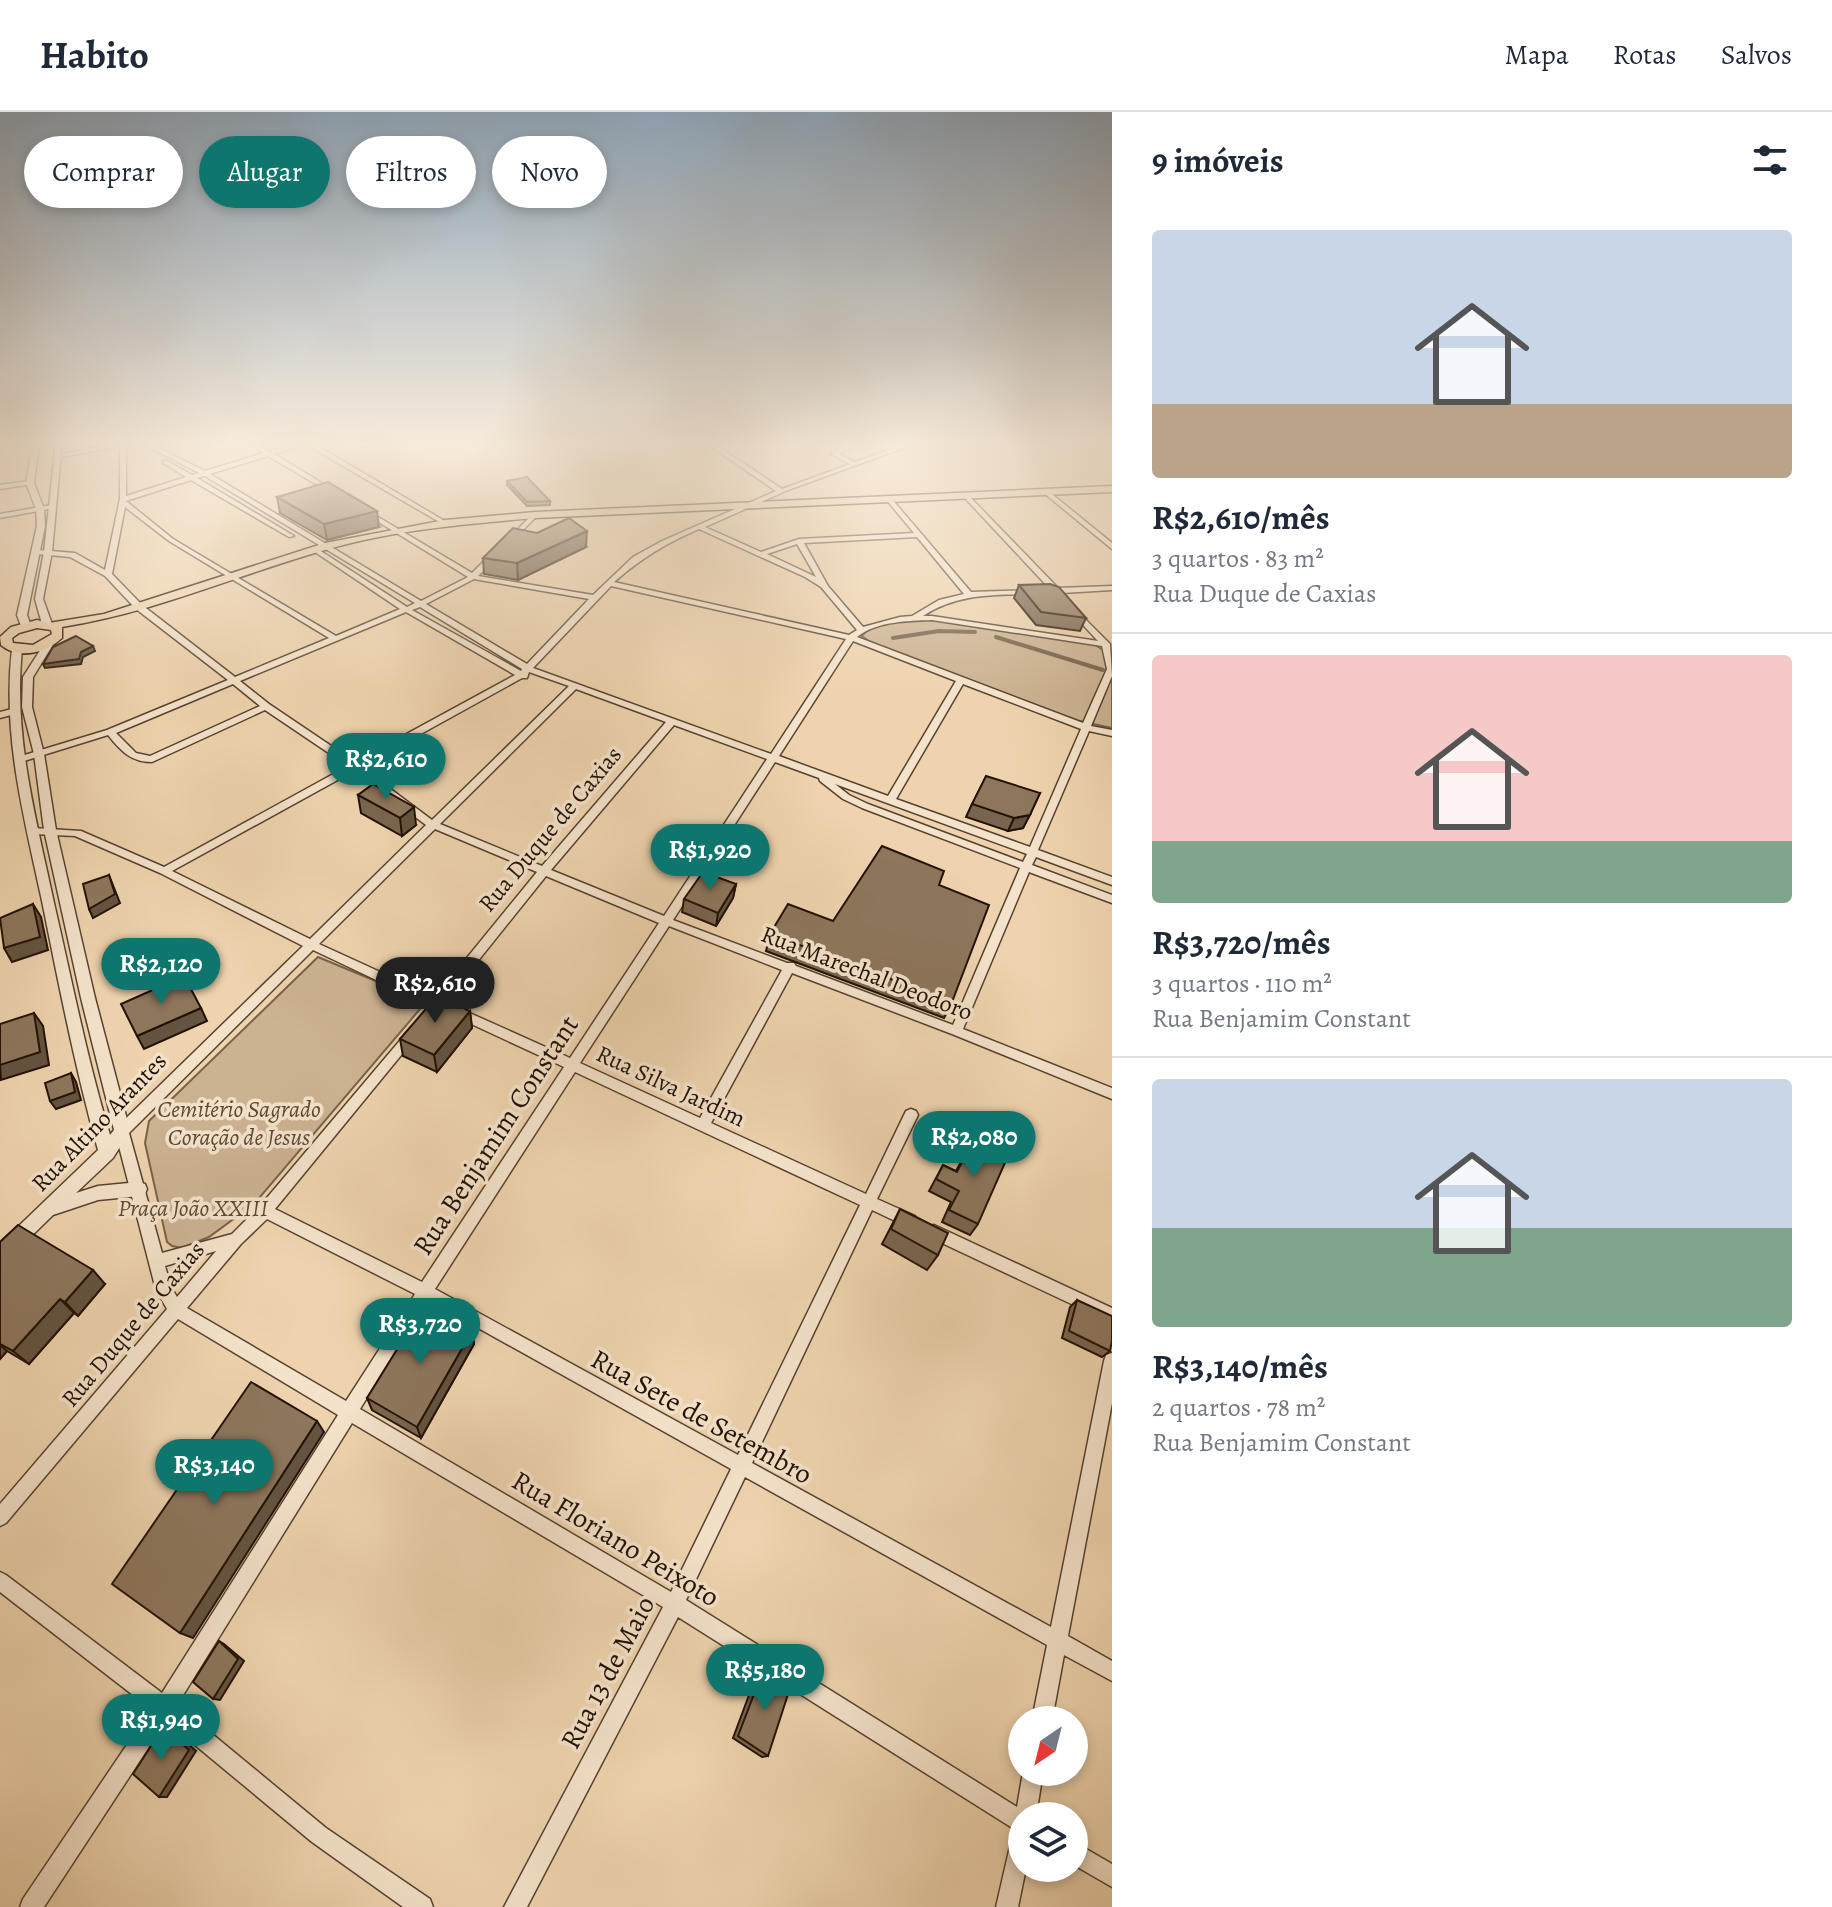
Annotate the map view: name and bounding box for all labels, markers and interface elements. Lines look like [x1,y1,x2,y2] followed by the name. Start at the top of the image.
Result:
[40,29,149,81] text: Habito
[1505,36,1569,74] text: Mapa
[1613,36,1677,74] text: Rotas
[1721,36,1792,74] text: Salvos
[24,136,183,208] chip: Comprar
[199,136,330,208] chip: Alugar
[346,136,476,208] chip: Filtros
[492,136,607,208] chip: Novo
[1152,137,1284,184] text: 9 imóveis
[1748,138,1792,182] icon: filters
[1400,282,1544,426] icon: home
[1152,494,1330,541] text: R$2,610/mês
[1152,541,1324,576] text: 3 quartos · 83 m²
[1152,576,1376,611] text: Rua Duque de Caxias
[1400,707,1544,851] icon: home
[312,733,460,801] pin: R$2,610
[471,739,629,919] street label: Rua Duque de Caxias
[345,741,427,776] text: R$2,610
[636,824,784,892] pin: R$1,920
[669,832,751,867] text: R$1,920
[757,918,977,1028] street label: Rua Marechal Deodoro
[1152,919,1331,966] text: R$3,720/mês
[87,938,235,1006] pin: R$2,120
[119,946,203,981] text: R$2,120
[361,957,509,1025] pin: R$2,610
[394,965,476,1000] text: R$2,610
[1152,966,1332,1001] text: 3 quartos · 110 m²
[1152,1001,1411,1036] text: Rua Benjamim Constant
[404,1008,588,1263] street label: Rua Benjamim Constant
[591,1037,751,1135] street label: Rua Silva Jardim
[24,1045,174,1199] street label: Rua Altino Arantes
[157,1093,321,1153] park label: Cemitério Sagrado Coração de Jesus
[900,1111,1048,1179] pin: R$2,080
[931,1119,1017,1154] text: R$2,080
[1400,1131,1544,1275] icon: home
[118,1192,269,1224] park label: Praça João XXIII
[54,1234,212,1414] street label: Rua Duque de Caxias
[346,1298,494,1366] pin: R$3,720
[378,1306,462,1341] text: R$3,720
[584,1340,819,1494] street label: Rua Sete de Setembro
[1152,1343,1328,1390] text: R$3,140/mês
[1152,1390,1325,1425] text: 2 quartos · 78 m²
[1152,1425,1411,1460] text: Rua Benjamim Constant
[140,1439,288,1507] pin: R$3,140
[173,1447,255,1482] text: R$3,140
[505,1462,726,1616] street label: Rua Floriano Peixoto
[552,1589,664,1756] street label: Rua 13 de Maio
[691,1644,839,1712] pin: R$5,180
[724,1652,806,1687] text: R$5,180
[87,1694,235,1762] pin: R$1,940
[120,1702,202,1737] text: R$1,940
[1008,1706,1088,1786] north arrow
[1008,1706,1088,1882] map controls
[1008,1802,1088,1882] button: layers

